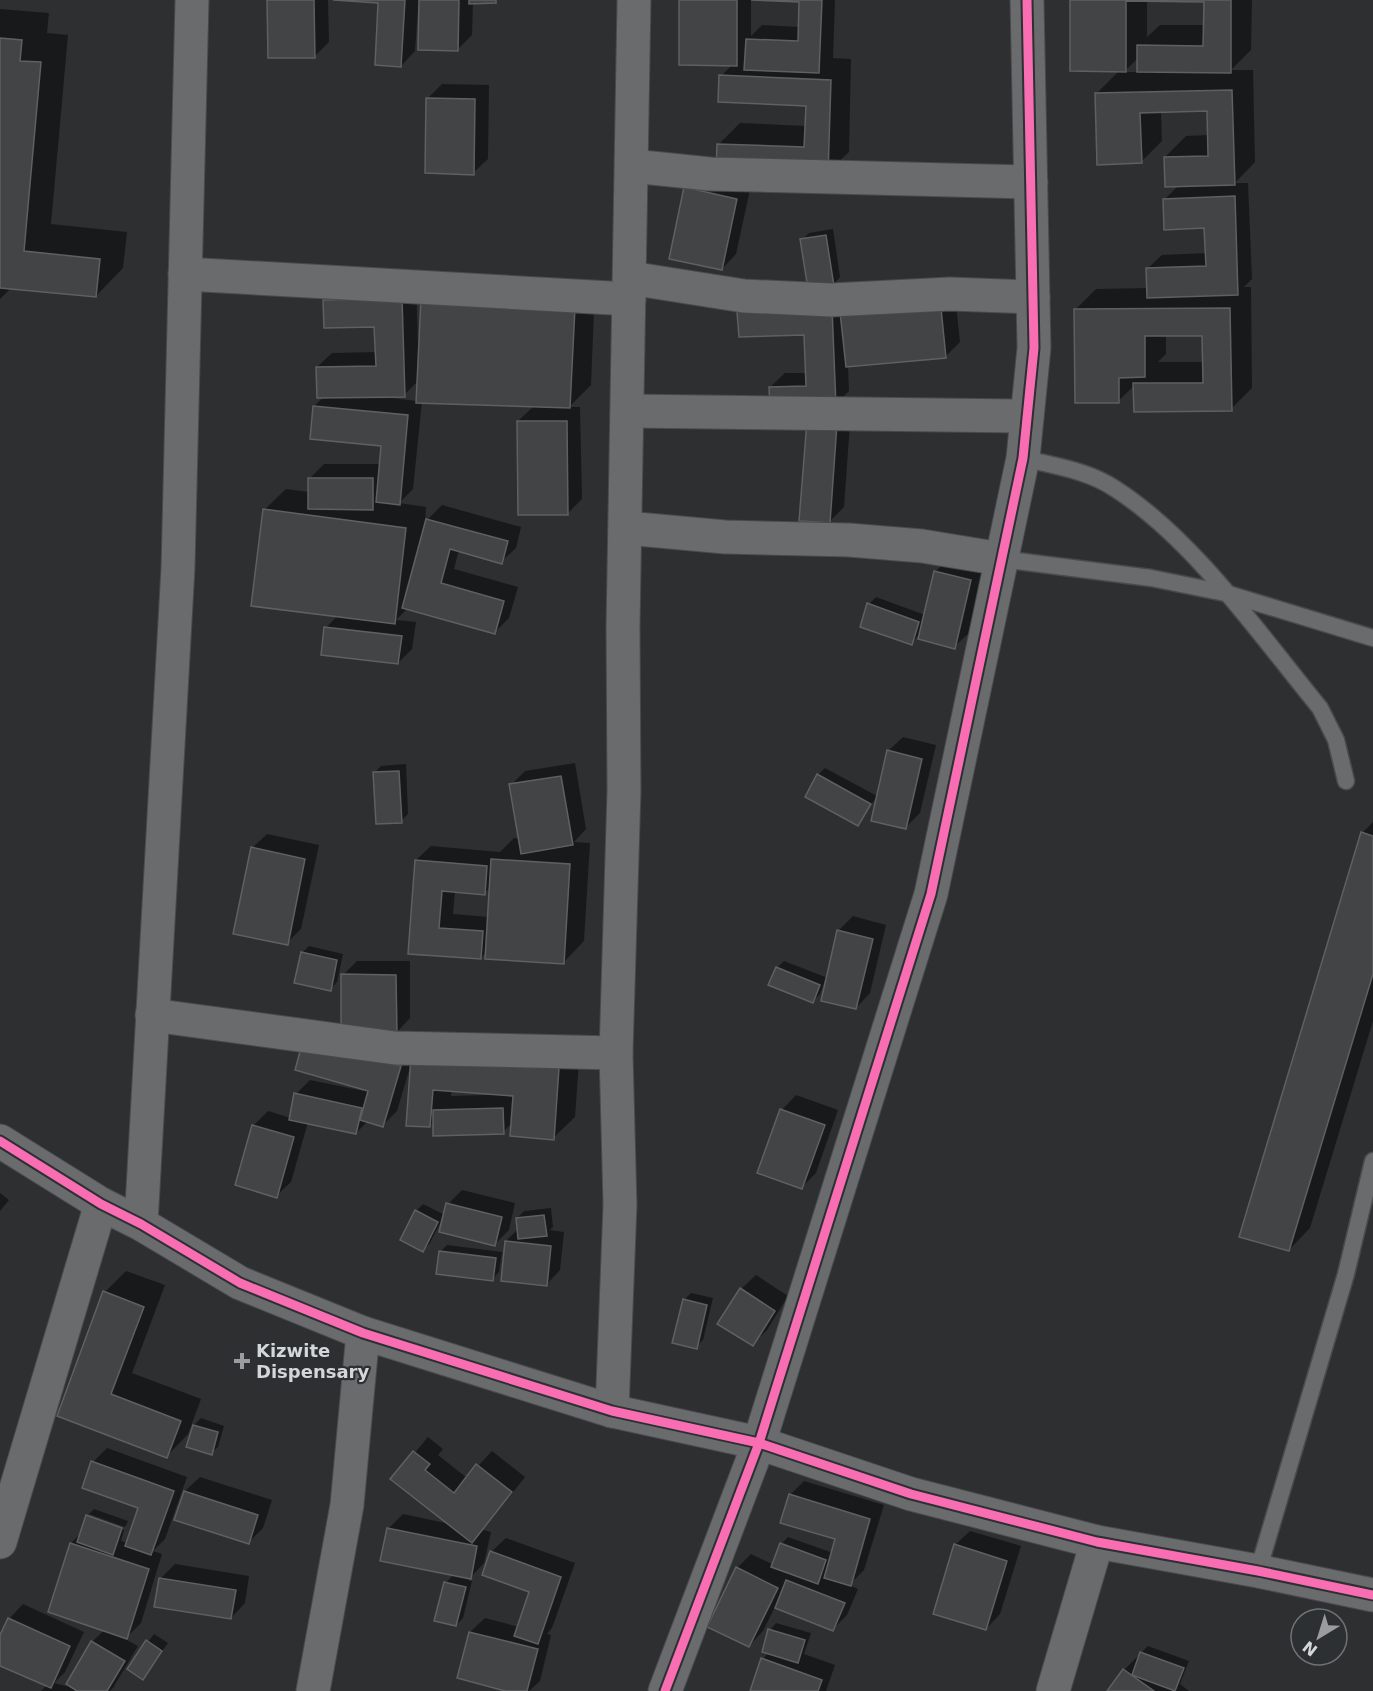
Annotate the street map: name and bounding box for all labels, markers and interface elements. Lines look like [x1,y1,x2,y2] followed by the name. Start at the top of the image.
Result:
[256,1340,369,1382] place label: Kizwite Dispensary
[233,1352,251,1370] marker: Kizwite Dispensary
[1289,1607,1349,1667] north arrow
[1299,1637,1321,1660] text: N

